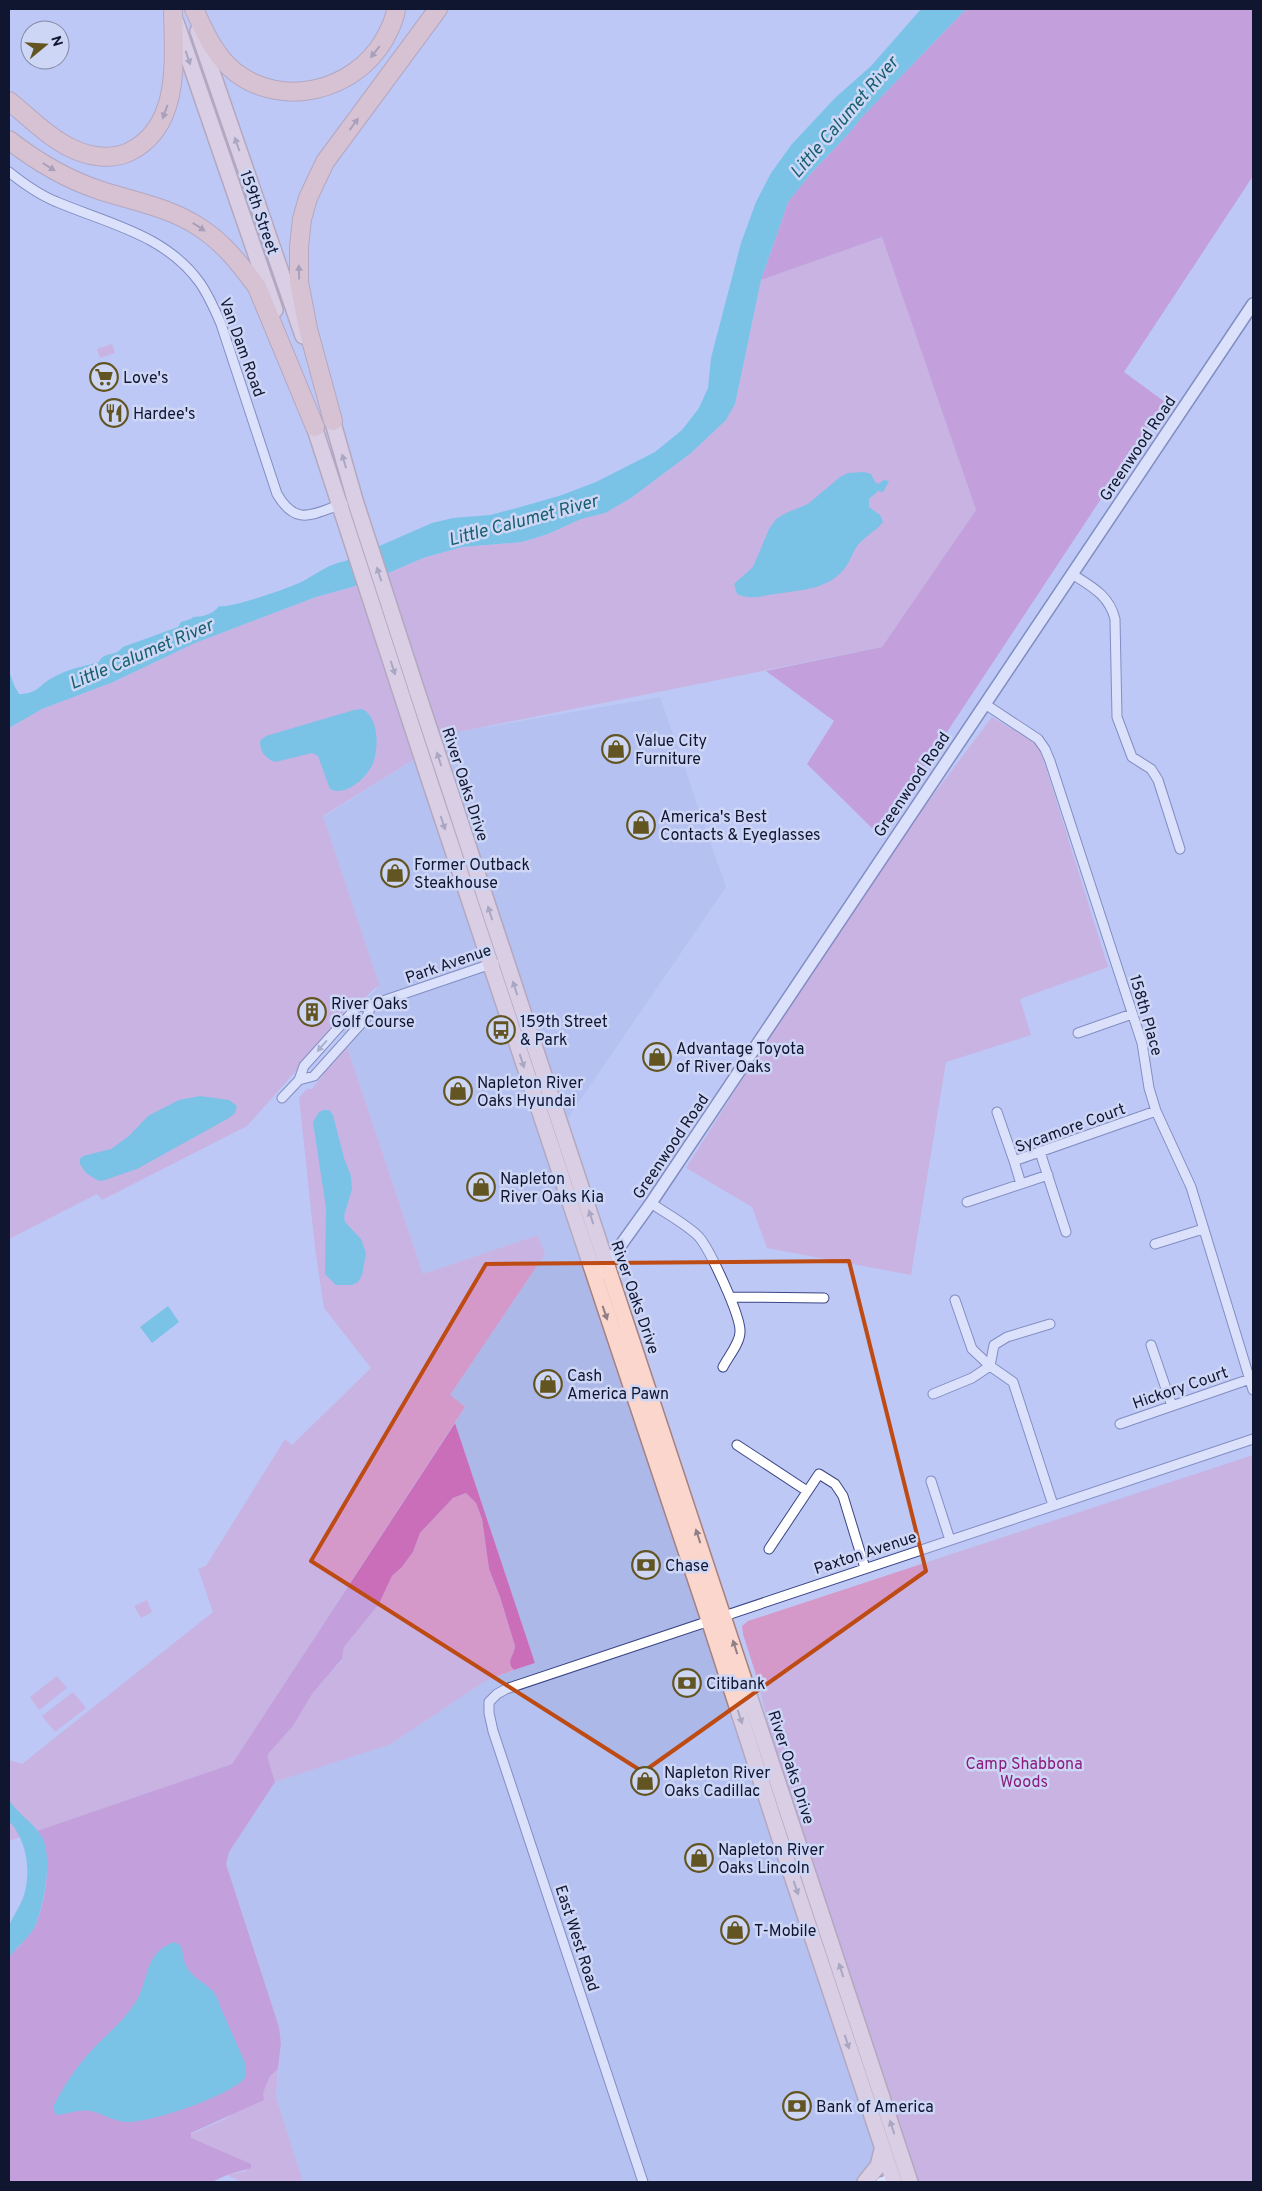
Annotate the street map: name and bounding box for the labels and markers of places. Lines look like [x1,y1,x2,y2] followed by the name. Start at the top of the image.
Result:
[89,362,119,392] supermarket icon: Love's
[123,369,168,389] place label: Love's
[99,398,129,428] restaurant icon: Hardee's
[133,405,196,425] place label: Hardee's
[635,732,707,770] place label: Value City Furniture
[601,734,631,764] shop icon: Value City Furniture
[660,808,821,846] place label: America's Best Contacts & Eyeglasses
[626,810,656,840] shop icon: America's Best Contacts & Eyeglasses
[414,856,530,894] place label: Former Outback Steakhouse
[380,858,410,888] shop icon: Former Outback Steakhouse
[331,995,415,1033] place label: River Oaks Golf Course
[297,997,327,1027] building icon: River Oaks Golf Course
[520,1013,608,1051] place label: 159th Street & Park
[486,1015,516,1045] bus stop icon: 159th Street & Park
[676,1040,804,1078] place label: Advantage Toyota of River Oaks
[642,1042,672,1072] shop icon: Advantage Toyota of River Oaks
[477,1074,583,1112] place label: Napleton River Oaks Hyundai
[443,1076,473,1106] shop icon: Napleton River Oaks Hyundai
[500,1170,604,1208] place label: Napleton River Oaks Kia
[466,1172,496,1202] shop icon: Napleton River Oaks Kia
[567,1367,669,1405] place label: Cash America Pawn
[533,1369,563,1399] shop icon: Cash America Pawn
[631,1550,661,1580] bank icon: Chase
[665,1557,709,1577] place label: Chase
[672,1668,702,1698] bank icon: Citibank
[706,1675,766,1695] place label: Citibank
[664,1764,770,1802] place label: Napleton River Oaks Cadillac
[630,1766,660,1796] shop icon: Napleton River Oaks Cadillac
[718,1841,824,1879] place label: Napleton River Oaks Lincoln
[684,1843,714,1873] shop icon: Napleton River Oaks Lincoln
[720,1915,750,1945] shop icon: T-Mobile
[754,1922,816,1942] place label: T-Mobile
[782,2091,812,2121] bank icon: Bank of America
[816,2098,934,2118] place label: Bank of America

